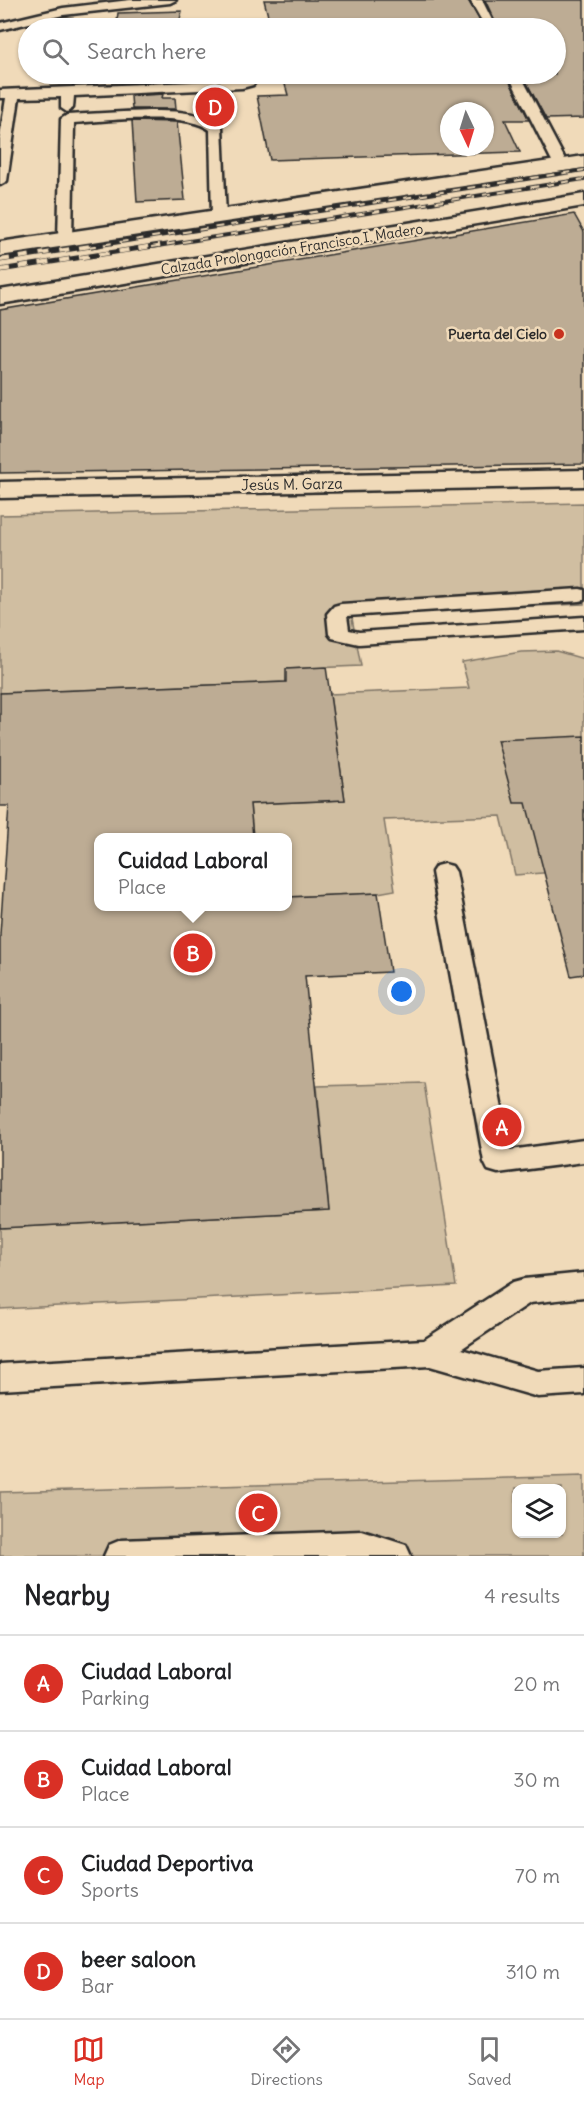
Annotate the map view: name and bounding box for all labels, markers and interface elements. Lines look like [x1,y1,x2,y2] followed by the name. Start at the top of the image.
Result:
[18,18,566,84] search box
[39,35,72,68] icon: search
[87,37,206,65] text: Search here
[196,84,234,130] pin: D
[440,102,494,156] north arrow
[160,219,424,279] street label: Calzada Prolongación Francisco I. Madero
[448,325,547,343] place label: Puerta del Cielo
[552,327,566,341] marker: Puerta del Cielo
[241,474,343,494] street label: Jesús M. Garza
[94,833,292,911] popup
[118,846,268,874] text: Cuidad Laboral
[118,874,166,899] text: Place
[174,930,212,976] pin: B
[387,977,416,1006] your location
[482,1104,522,1150] pin: A
[512,1484,566,1538] map controls
[512,1484,566,1538] button: layers
[238,1490,278,1536] pin: C
[24,1579,110,1612] text: Nearby
[484,1583,560,1608] text: 4 results
[81,1657,232,1685] text: Ciudad Laboral
[37,1671,50,1696] text: A
[514,1671,560,1696] text: 20 m
[81,1685,150,1710] text: Parking
[81,1753,232,1781] text: Cuidad Laboral
[37,1767,50,1792] text: B
[513,1767,560,1792] text: 30 m
[81,1781,129,1806] text: Place
[81,1849,254,1877] text: Ciudad Deportiva
[37,1863,50,1888] text: C
[515,1863,560,1888] text: 70 m
[81,1877,139,1902] text: Sports
[81,1945,196,1973] text: beer saloon
[36,1959,51,1984] text: D
[505,1959,560,1984] text: 310 m
[81,1973,114,1998] text: Bar
[72,2033,105,2089] tab: Map
[250,2033,323,2089] tab: Directions
[468,2033,512,2089] tab: Saved

